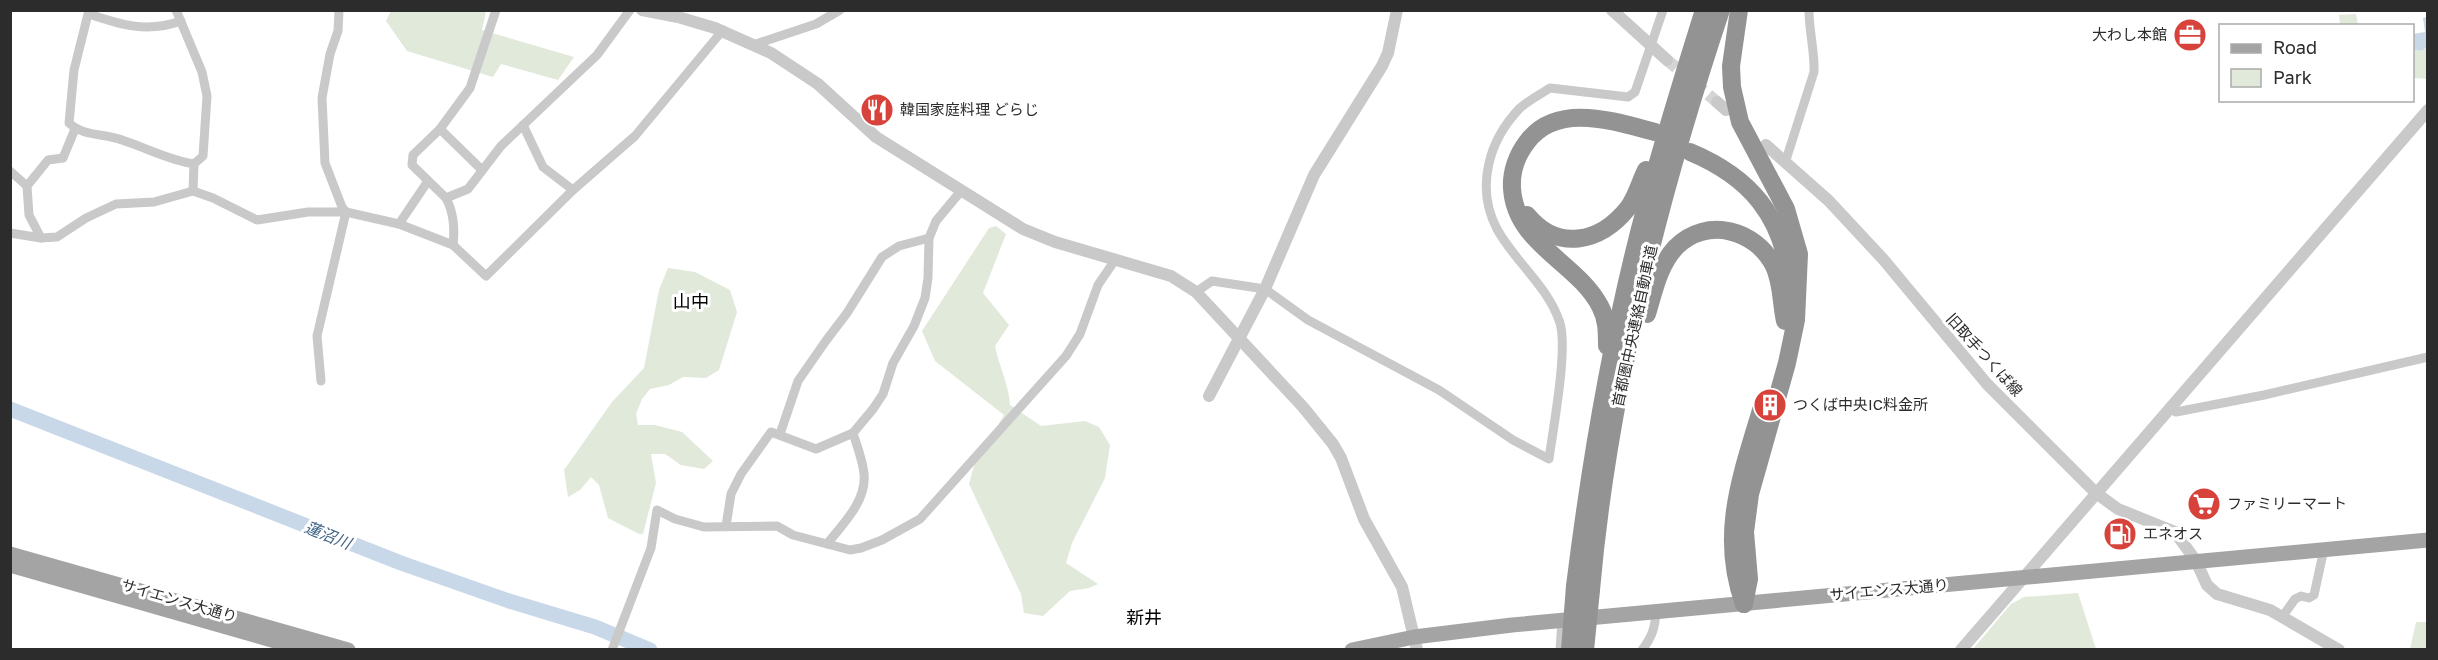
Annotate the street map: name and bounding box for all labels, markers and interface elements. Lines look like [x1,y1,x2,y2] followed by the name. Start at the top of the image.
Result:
[2172,17,2208,53] office icon: 大わし本館
[2219,24,2414,102] legend
[2092,25,2167,43] place label: 大わし本館
[2273,36,2317,58] text: Road
[2273,66,2312,88] text: Park
[859,92,895,128] restaurant icon: 韓国家庭料理 どらじ
[900,100,1039,118] place label: 韓国家庭料理 どらじ
[1608,243,1660,408] street label: 首都圏中央連絡自動車道
[673,290,709,312] district label: 山中
[1943,309,2027,399] street label: 旧取手つくば線
[1752,387,1788,423] building icon: つくば中央IC料金所
[1793,395,1928,413] place label: つくば中央IC料金所
[2186,486,2222,522] supermarket icon: ファミリーマート
[2227,494,2347,512] place label: ファミリーマート
[2102,516,2138,552] fuel station icon: エネオス
[302,517,356,554] water label: 蓮沼川
[2143,524,2203,542] place label: エネオス
[119,575,239,625] street label: サイエンス大通り
[1829,575,1949,603] street label: サイエンス大通り
[1126,606,1162,628] district label: 新井

